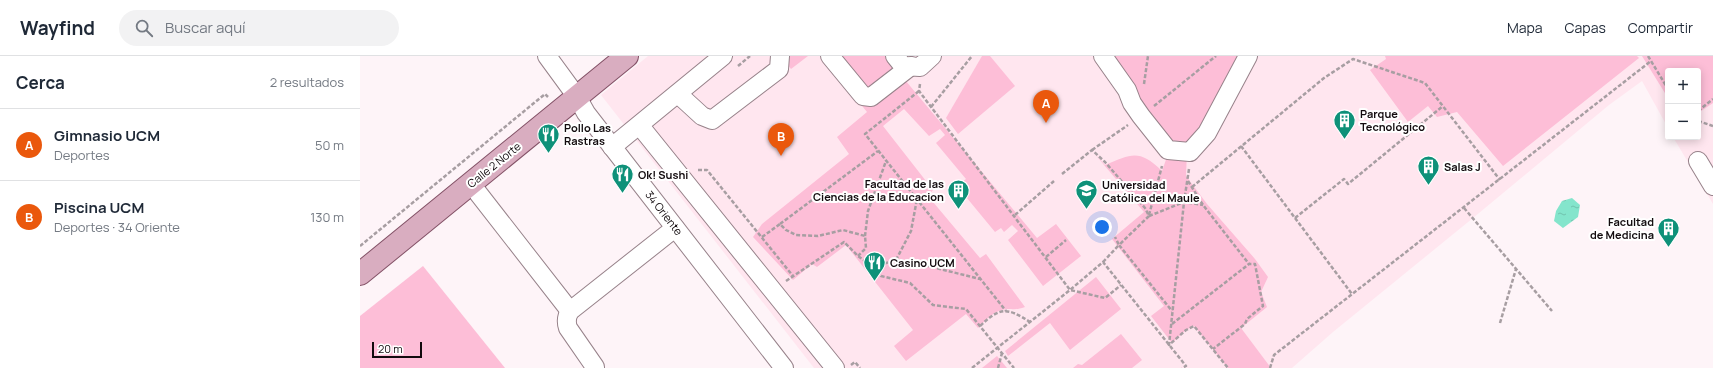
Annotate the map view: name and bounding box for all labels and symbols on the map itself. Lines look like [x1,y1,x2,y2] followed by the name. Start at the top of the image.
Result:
[1033,90,1059,123] pin: A
[1360,106,1425,134] place label: Parque Tecnológico
[1332,107,1358,140] building icon: Parque Tecnológico
[564,120,611,148] place label: Pollo Las Rastras
[535,121,561,154] restaurant icon: Pollo Las Rastras
[768,123,794,156] pin: B
[464,138,524,191] street label: Calle 2 Norte
[1415,154,1441,187] building icon: Salas J
[1444,159,1481,174] place label: Salas J
[610,162,636,195] restaurant icon: Ok! Sushi
[638,167,688,182] place label: Ok! Sushi
[813,176,944,204] place label: Facultad de las Ciencias de la Educacion
[946,177,972,210] building icon: Facultad de las Ciencias de la Educacion
[1102,177,1200,205] place label: Universidad Católica del Maule
[1074,178,1100,211] school or university icon: Universidad Católica del Maule
[642,187,687,239] street label: 34 Oriente
[1590,214,1654,242] place label: Facultad de Medicina
[1656,215,1682,248] building icon: Facultad de Medicina
[1092,217,1112,237] your location
[862,250,888,283] restaurant icon: Casino UCM
[890,255,955,270] place label: Casino UCM
[372,340,422,359] scale bar

